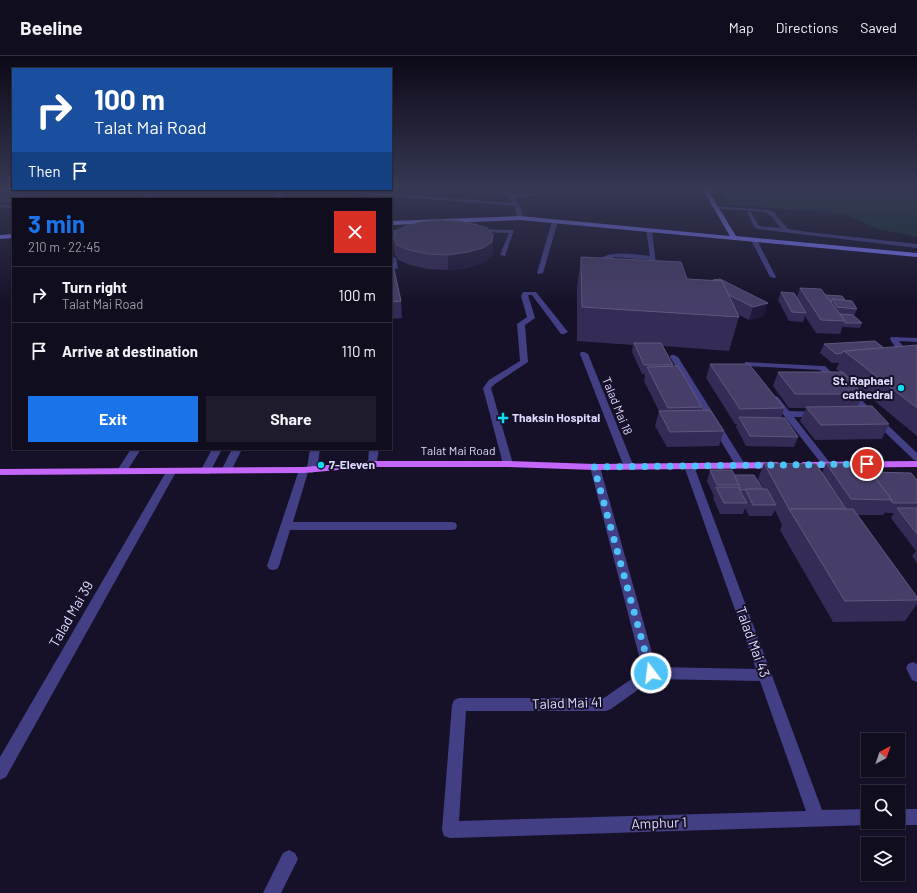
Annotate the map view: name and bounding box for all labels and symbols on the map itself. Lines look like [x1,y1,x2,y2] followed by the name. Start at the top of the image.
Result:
[833,373,893,401] place label: St. Raphael cathedral
[600,375,636,437] street label: Talad Mai 18
[896,383,906,393] marker: St. Raphael cathedral
[512,410,600,424] place label: Thaksin Hospital
[497,412,509,424] marker: Thaksin Hospital
[420,443,496,457] street label: Talat Mai Road
[850,447,884,481] pin
[329,457,375,471] place label: 7-Eleven
[316,460,326,470] marker: 7-Eleven
[45,578,96,650] street label: Talad Mai 39
[733,604,774,680] street label: Talad Mai 43
[630,652,672,694] position arrow
[531,693,603,712] street label: Talad Mai 41
[861,733,905,777] north arrow
[631,813,687,832] street label: Amphur 1

